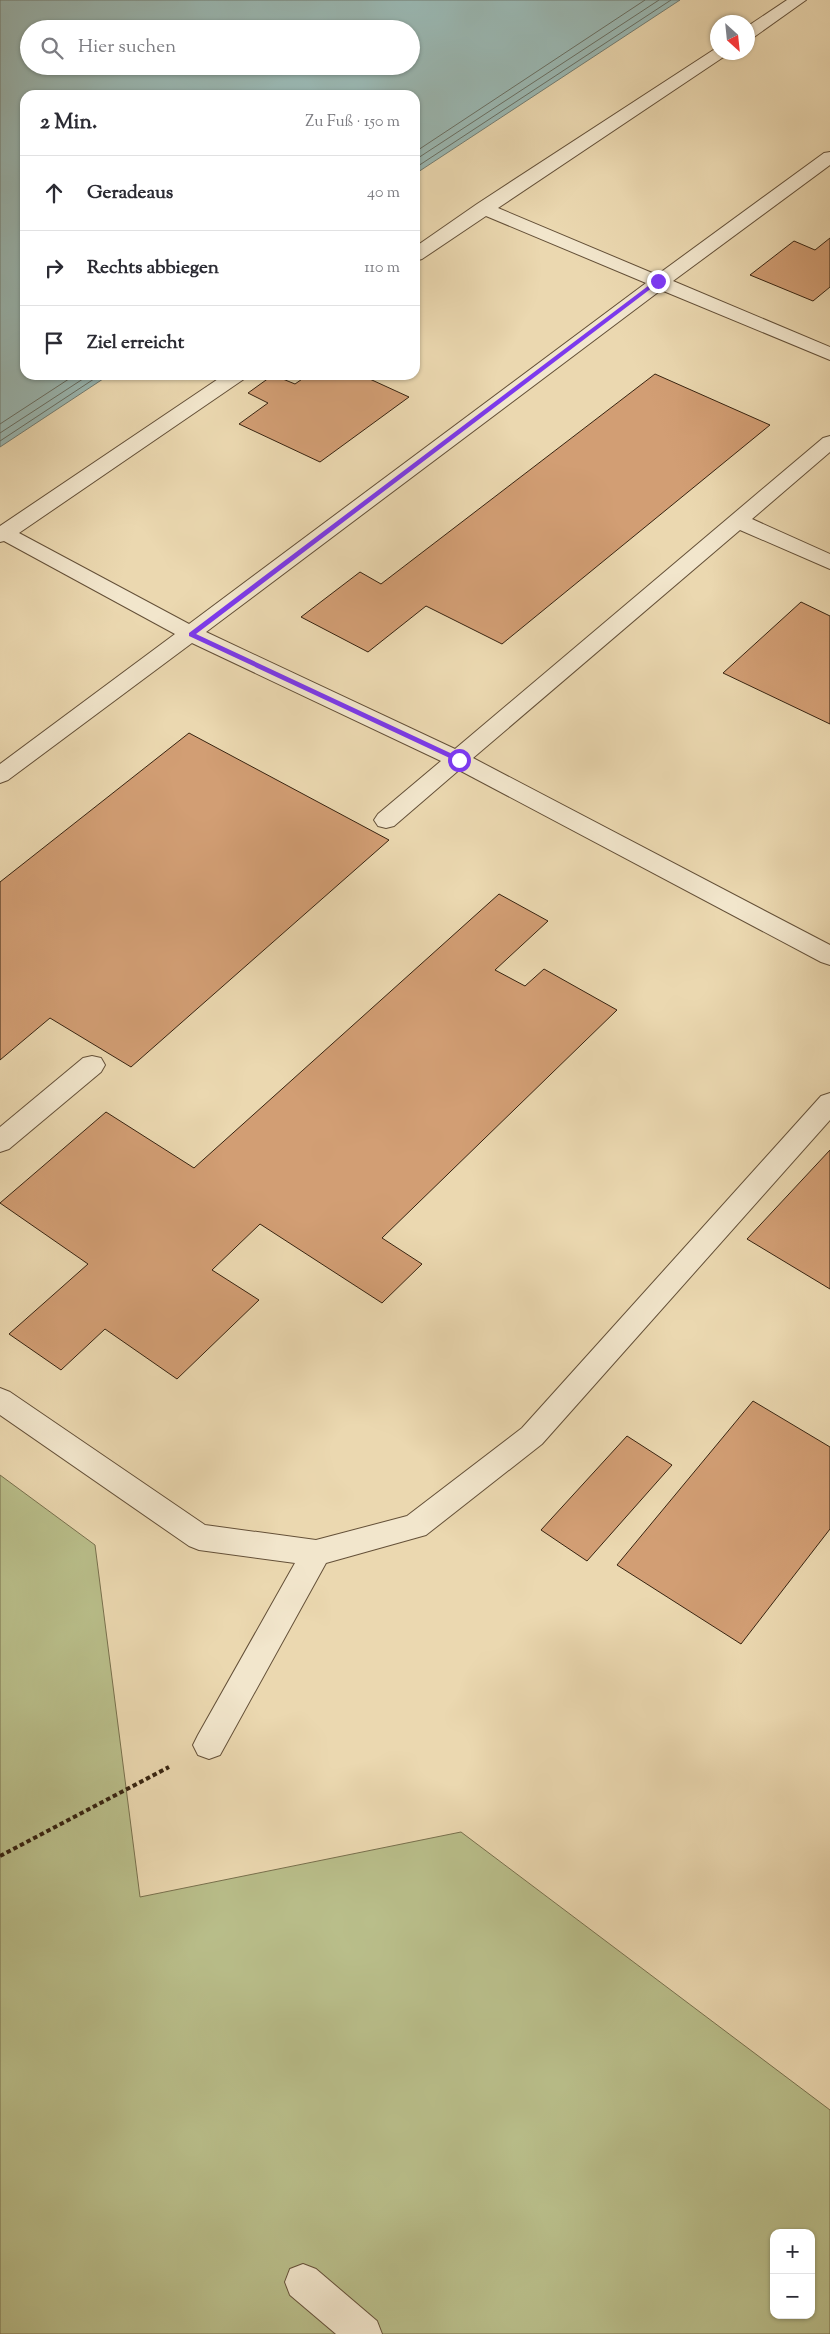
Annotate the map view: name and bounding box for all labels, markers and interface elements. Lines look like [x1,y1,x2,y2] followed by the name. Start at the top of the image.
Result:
[710,15,755,60] north arrow
[20,20,420,75] search box
[38,34,66,62] icon: search
[78,34,176,61] text: Hier suchen
[40,108,97,138] text: 2 Min.
[305,111,400,134] text: Zu Fuß · 150 m
[40,179,68,207] icon: ahead
[87,180,173,207] text: Geradeaus
[367,182,400,205] text: 40 m
[40,254,68,282] icon: right
[87,255,219,282] text: Rechts abbiegen
[364,257,400,280] text: 110 m
[647,270,670,293] route end
[40,329,68,357] icon: arrive
[87,330,184,357] text: Ziel erreicht
[448,749,471,772] route start
[770,2229,815,2319] map controls
[770,2229,815,2274] button: +
[770,2274,815,2319] button: −

